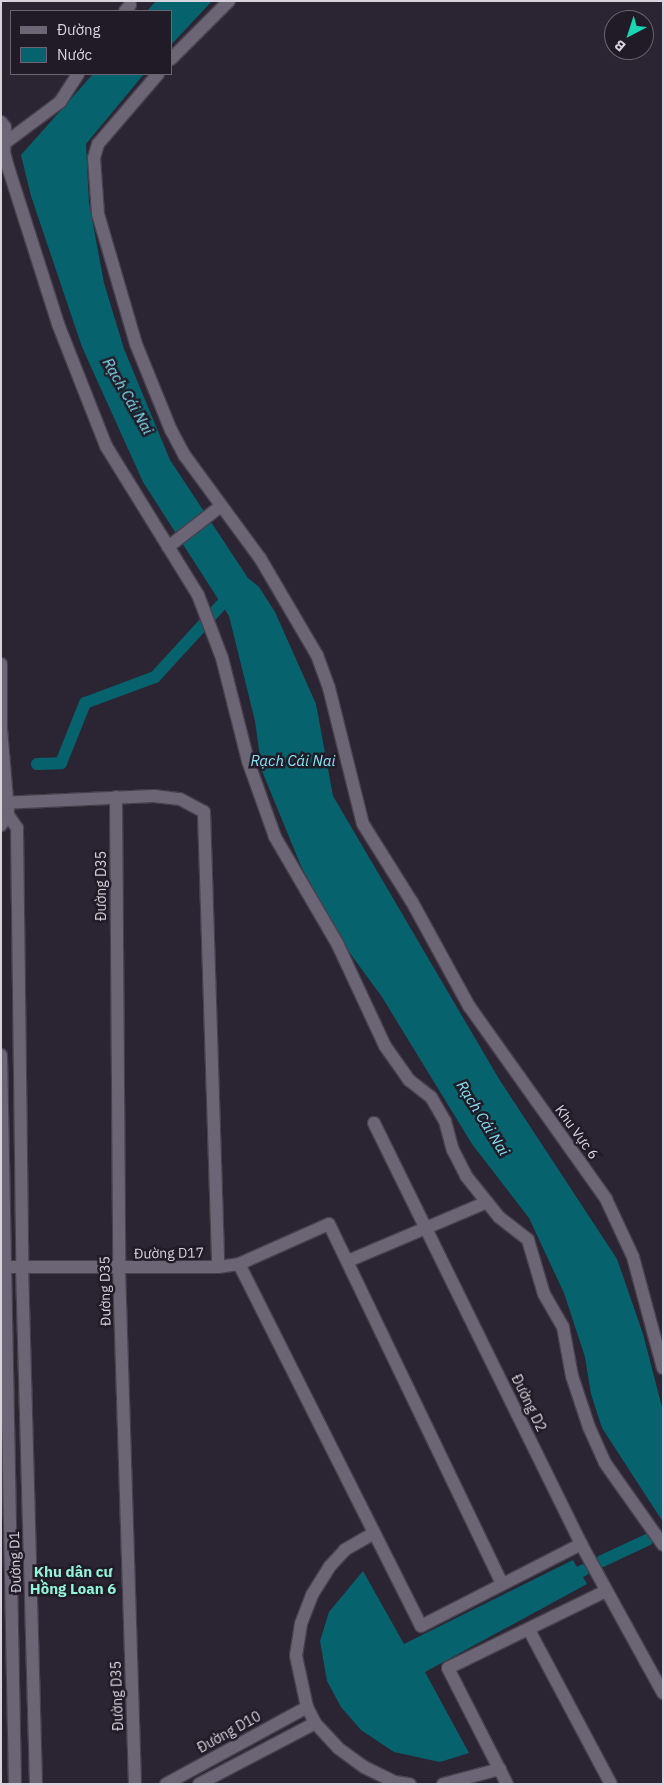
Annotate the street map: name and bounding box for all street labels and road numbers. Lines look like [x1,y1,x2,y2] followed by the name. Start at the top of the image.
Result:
[93,851,109,921] street label: Đường D35
[552,1102,602,1162] street label: Khu Vực 6
[134,1244,204,1262] street label: Đường D17
[96,1256,114,1326] street label: Đường D35
[508,1372,550,1434] street label: Đường D2
[6,1531,24,1593] street label: Đường D1
[107,1661,127,1731] street label: Đường D35
[194,1708,264,1756] street label: Đường D10

